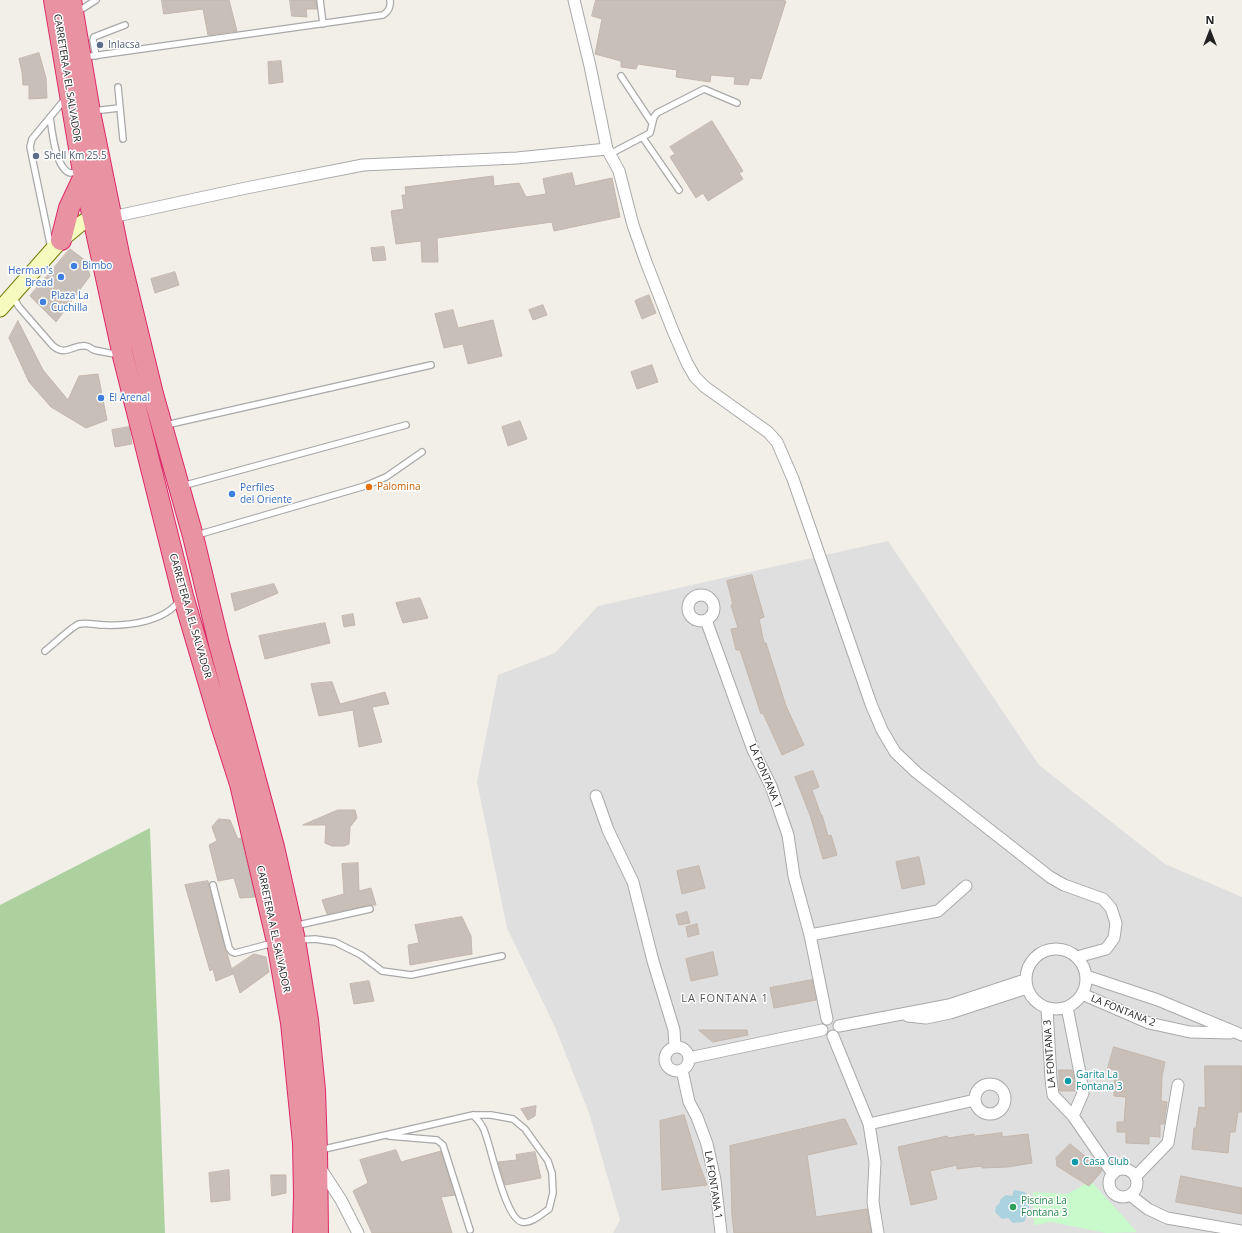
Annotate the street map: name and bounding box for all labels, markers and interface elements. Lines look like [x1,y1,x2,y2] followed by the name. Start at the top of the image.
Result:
[1190,12,1230,52] north arrow
[1206,12,1214,27] text: N
[51,13,83,143] street label: CARRETERA A EL SALVADOR
[108,39,140,51] place label: Inlacsa
[95,40,105,50] marker: Inlacsa
[44,150,107,162] place label: Shell Km 25.5
[31,151,41,161] marker: Shell Km 25.5
[82,260,112,272] place label: Bimbo
[69,261,79,271] marker: Bimbo
[8,265,53,288] place label: Herman's Bread
[56,272,66,282] marker: Herman's Bread
[51,290,89,314] place label: Plaza La Cuchilla
[38,297,48,307] marker: Plaza La Cuchilla
[109,392,150,404] place label: El Arenal
[96,393,106,403] marker: El Arenal
[377,481,421,493] place label: Palomina
[240,482,292,506] place label: Perfiles del Oriente
[364,482,374,492] marker: Palomina
[227,489,237,499] marker: Perfiles del Oriente
[166,552,214,680] street label: CARRETERA A EL SALVADOR
[746,742,784,810] street label: LA FONTANA 1
[254,864,292,994] street label: CARRETERA A EL SALVADOR
[681,992,769,1006] district label: LA FONTANA 1
[1089,993,1157,1029] street label: LA FONTANA 2
[1042,1019,1058,1089] street label: LA FONTANA 3
[1076,1069,1122,1092] place label: Garita La Fontana 3
[1063,1076,1073,1086] marker: Garita La Fontana 3
[702,1150,724,1220] street label: LA FONTANA 1
[1083,1156,1129,1168] place label: Casa Club
[1070,1157,1080,1167] marker: Casa Club
[1021,1195,1067,1218] place label: Piscina La Fontana 3
[1008,1202,1018,1212] marker: Piscina La Fontana 3

